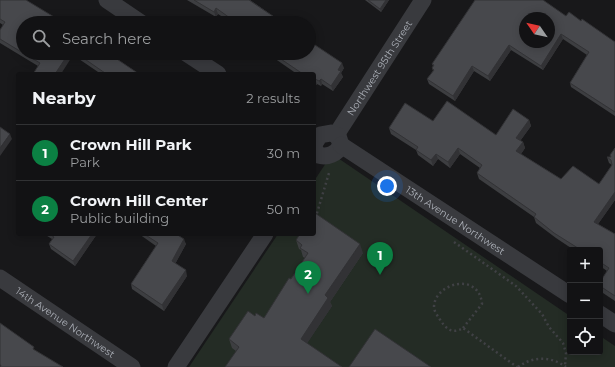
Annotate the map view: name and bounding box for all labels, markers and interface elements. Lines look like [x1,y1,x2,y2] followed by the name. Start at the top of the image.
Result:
[519,12,555,48] north arrow
[16,16,316,60] search box
[344,18,415,118] street label: Northwest 95th Street
[30,27,52,49] icon: search
[62,29,151,48] text: Search here
[32,88,96,108] text: Nearby
[246,90,300,106] text: 2 results
[70,135,192,154] text: Crown Hill Park
[42,145,48,161] text: 1
[267,145,300,161] text: 30 m
[70,154,100,170] text: Park
[377,176,397,196] your location
[403,183,507,258] street label: 13th Avenue Northwest
[70,191,208,210] text: Crown Hill Center
[41,201,49,217] text: 2
[267,201,300,217] text: 50 m
[70,210,169,226] text: Public building
[367,242,393,275] pin: 1
[567,247,603,355] map controls
[567,247,603,283] button: +
[295,261,321,294] pin: 2
[567,283,603,319] button: −
[13,284,117,361] street label: 14th Avenue Northwest
[567,319,603,355] button: locate

